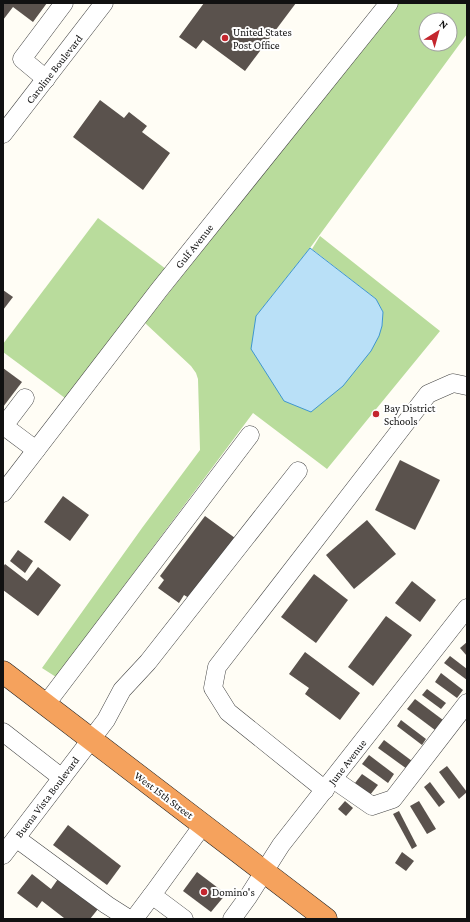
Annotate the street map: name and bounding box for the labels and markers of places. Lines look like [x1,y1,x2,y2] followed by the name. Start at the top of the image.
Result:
[233,26,292,51] place label: United States Post Office
[220,33,230,43] marker: United States Post Office
[384,402,436,427] place label: Bay District Schools
[371,409,381,419] marker: Bay District Schools
[212,886,255,898] place label: Domino's
[199,887,209,897] marker: Domino's

